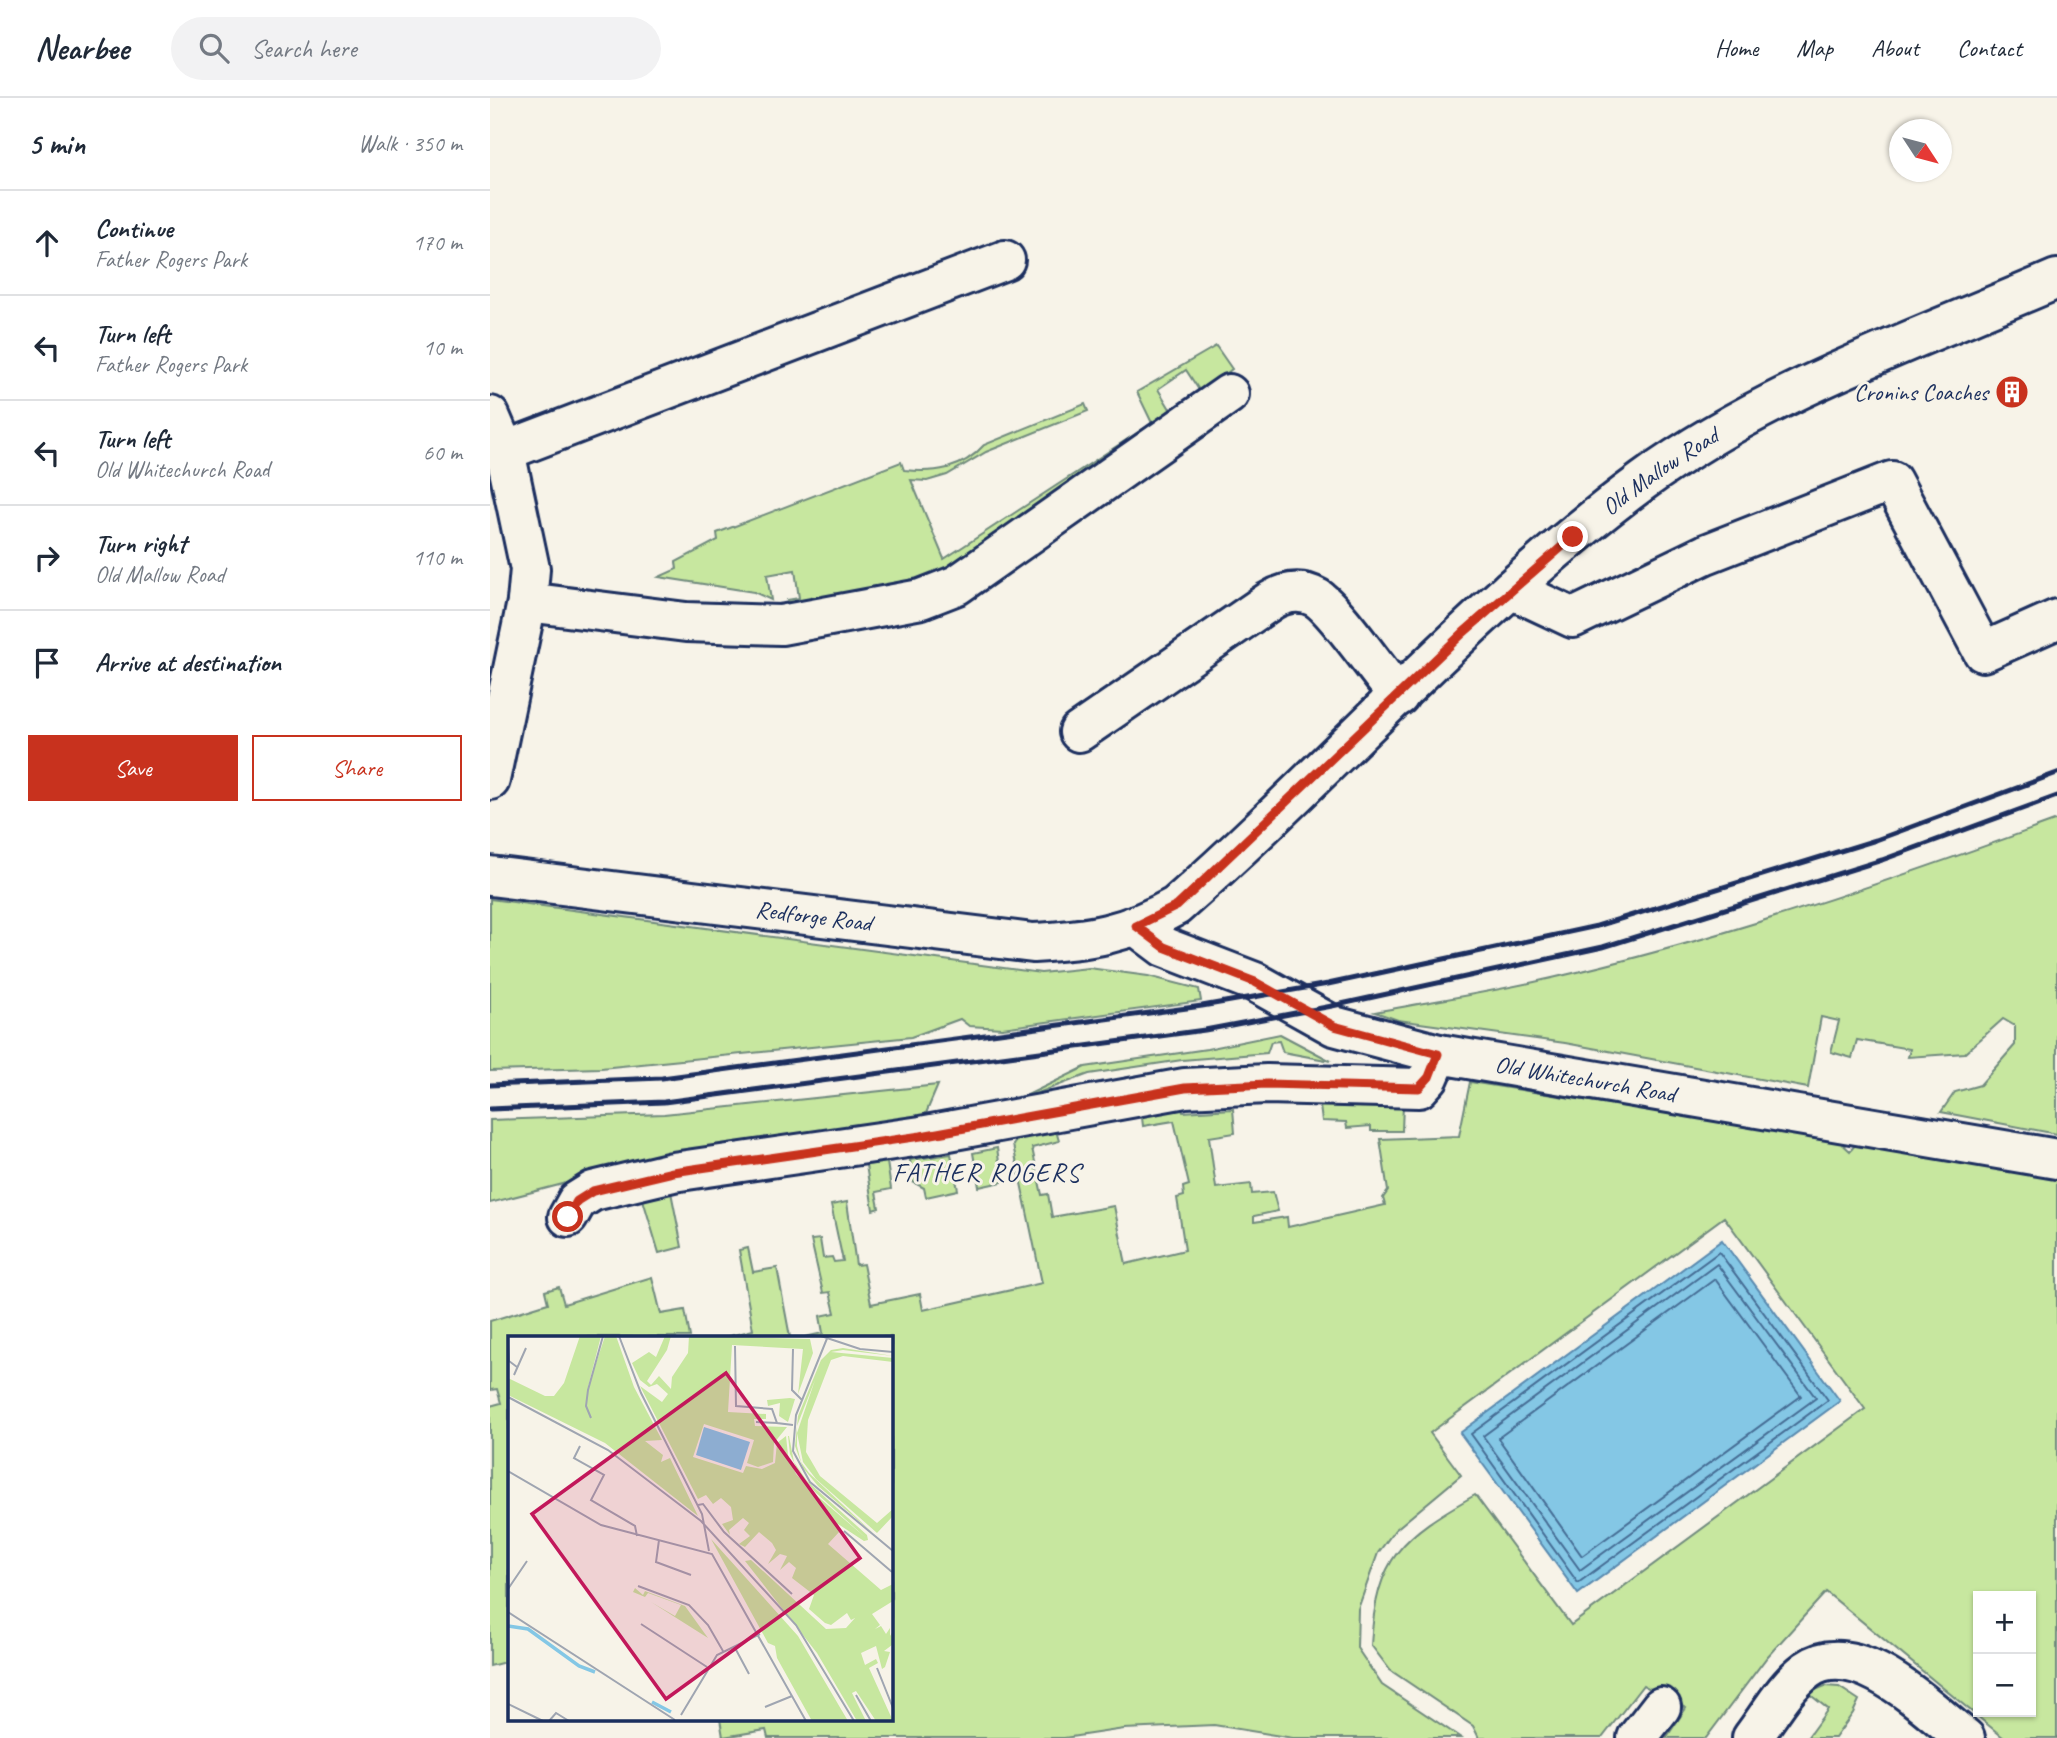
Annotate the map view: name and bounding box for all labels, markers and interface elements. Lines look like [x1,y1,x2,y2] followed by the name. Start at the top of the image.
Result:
[171,17,661,80] search box
[35,27,129,69] text: Nearbee
[195,29,233,67] icon: search
[251,32,357,65] text: Search here
[1715,33,1758,63] text: Home
[1796,33,1833,63] text: Map
[1871,33,1919,63] text: About
[1957,33,2022,63] text: Contact
[1889,119,1952,182] north arrow
[28,125,85,163] text: 5 min
[358,129,462,158] text: Walk · 350 m
[95,212,173,245] text: Continue
[28,224,66,262] icon: ahead
[413,228,462,257] text: 170 m
[95,245,247,274] text: Father Rogers Park
[95,317,170,350] text: Turn left
[28,329,66,367] icon: left
[423,333,462,362] text: 10 m
[95,350,247,379] text: Father Rogers Park
[1993,373,2031,411] building icon: Cronins Coaches
[1854,377,1991,407] place label: Cronins Coaches
[1596,419,1727,522] street label: Old Mallow Road
[95,422,170,455] text: Turn left
[28,434,66,472] icon: left
[423,438,462,467] text: 60 m
[95,455,270,484] text: Old Whitechurch Road
[1557,521,1588,552] route end
[95,527,186,560] text: Turn right
[28,539,66,577] icon: right
[413,543,462,572] text: 110 m
[95,560,225,589] text: Old Mallow Road
[28,644,66,682] icon: arrive
[95,646,281,679] text: Arrive at destination
[28,735,238,801] button: Save
[252,735,462,801] button: Share
[754,894,877,938] street label: Redforge Road
[1493,1049,1681,1110] street label: Old Whitechurch Road
[893,1156,1085,1189] district label: FATHER ROGERS
[552,1201,583,1232] route start
[508,1336,892,1720] inset map
[1973,1591,2036,1717] map controls
[1973,1591,2036,1654] button: +
[1973,1654,2036,1717] button: −

